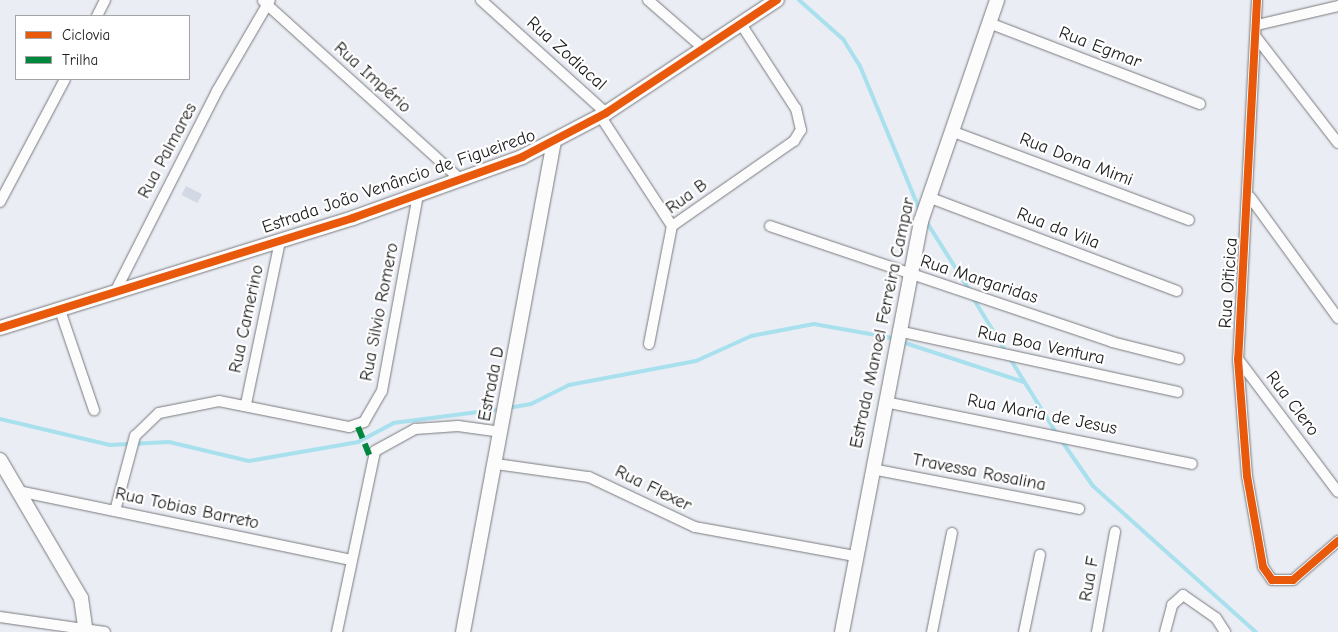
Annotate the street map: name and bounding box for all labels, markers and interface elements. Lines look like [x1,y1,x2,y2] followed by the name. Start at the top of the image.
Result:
[522,13,610,95] street label: Rua Zodiacal
[15,15,190,80] legend
[1056,22,1144,74] street label: Rua Egmar
[62,26,110,44] text: Ciclovia
[329,38,415,118] street label: Rua Império
[62,51,98,69] text: Trilha
[134,99,202,203] street label: Rua Palmares
[259,125,539,239] street label: Estrada João Venâncio de Figueiredo
[1016,129,1136,191] street label: Rua Dona Mimi
[662,175,712,219] street label: Rua B
[846,196,920,450] street label: Estrada Manoel Ferreira Campar
[1014,203,1102,255] street label: Rua da Vila
[1215,237,1243,329] street label: Rua Oiticica
[356,241,404,383] street label: Rua Silvio Romero
[917,251,1041,309] street label: Rua Margaridas
[225,263,269,375] street label: Rua Camerino
[976,322,1106,370] street label: Rua Boa Ventura
[474,345,510,423] street label: Estrada D
[1261,367,1323,441] street label: Rua Clero
[965,390,1119,440] street label: Rua Maria de Jesus
[910,449,1048,497] street label: Travessa Rosalina
[611,461,695,517] street label: Rua Flexer
[113,483,261,535] street label: Rua Tobias Barreto
[1075,555,1105,603] street label: Rua F

